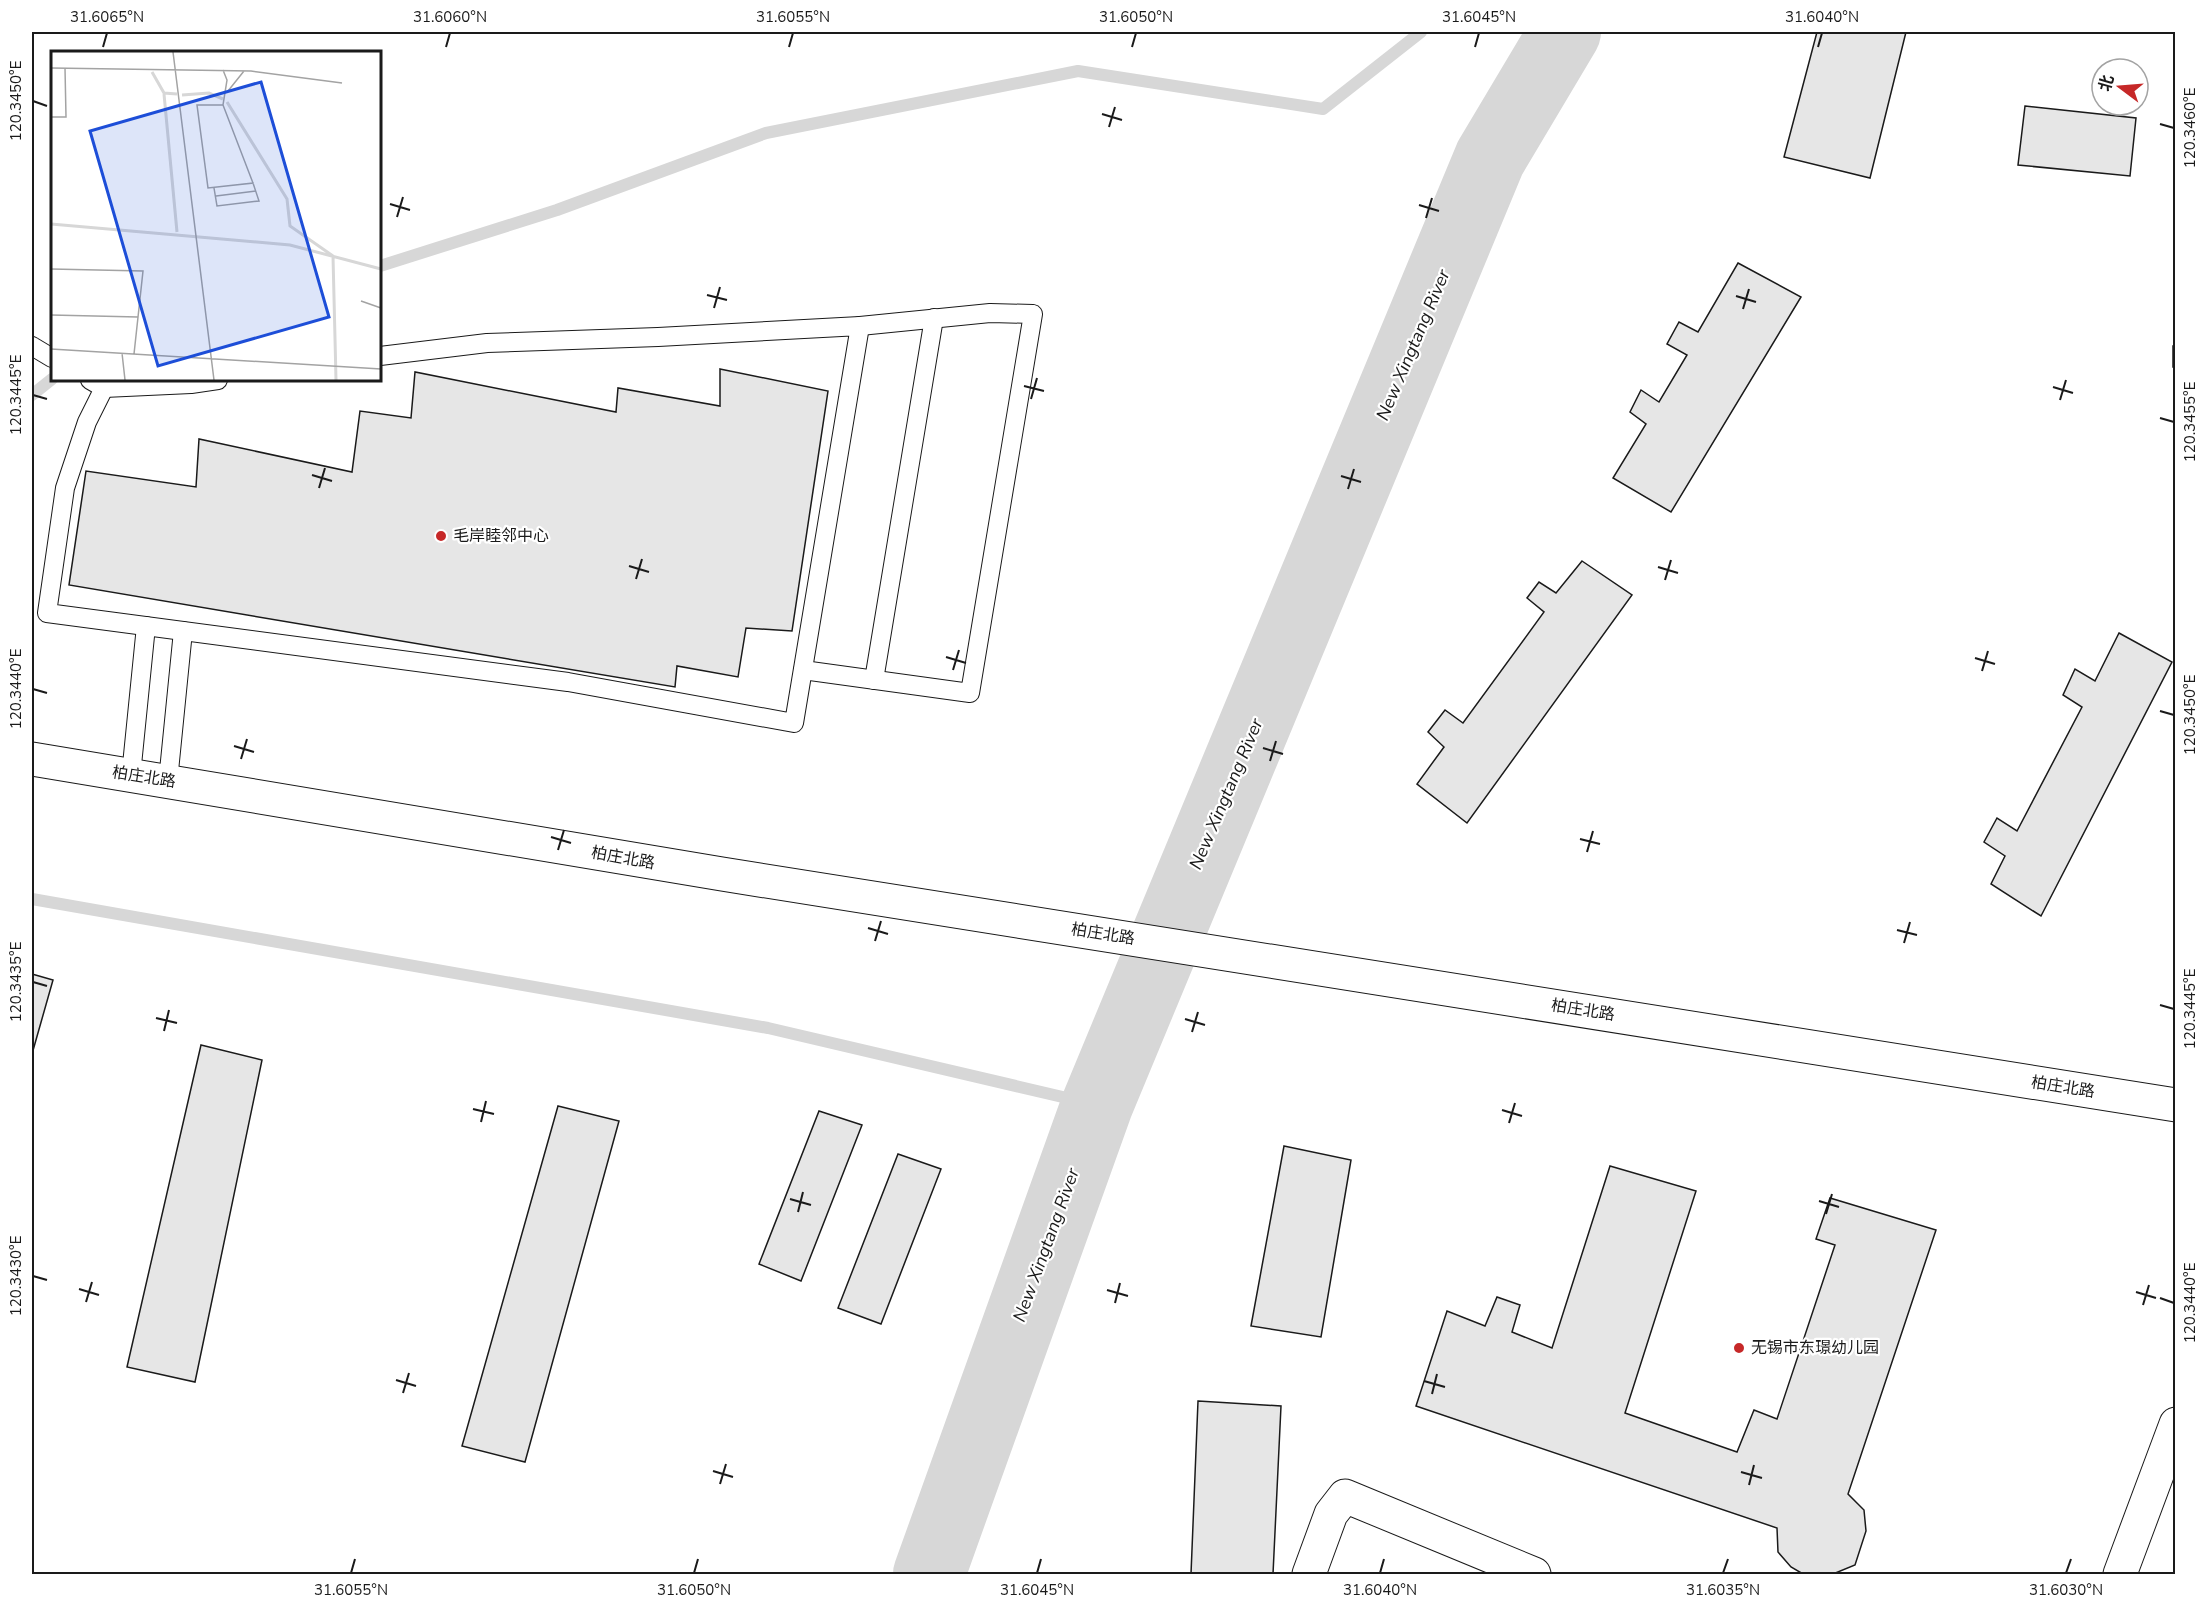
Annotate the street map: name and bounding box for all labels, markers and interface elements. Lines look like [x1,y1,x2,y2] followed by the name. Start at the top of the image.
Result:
[70,7,144,27] text: 31.6065°N
[413,7,487,27] text: 31.6060°N
[756,7,830,27] text: 31.6055°N
[1099,7,1173,27] text: 31.6050°N
[1442,7,1516,27] text: 31.6045°N
[1785,7,1859,27] text: 31.6040°N
[51,51,381,381] inset map
[2090,57,2150,117] north arrow
[6,61,26,141] text: 120.3450°E
[2094,72,2119,94] text: 北
[2180,88,2200,168] text: 120.3460°E
[1370,265,1456,424] water label: New Xingtang River
[6,355,26,435] text: 120.3445°E
[2180,382,2200,462] text: 120.3455°E
[453,525,549,547] place label: 毛岸睦邻中心
[434,529,448,543] marker: 毛岸睦邻中心
[6,649,26,729] text: 120.3440°E
[2180,675,2200,755] text: 120.3450°E
[1183,714,1269,873] water label: New Xingtang River
[111,761,177,793] street label: 柏庄北路
[590,842,656,874] street label: 柏庄北路
[1070,918,1136,950] street label: 柏庄北路
[6,942,26,1022] text: 120.3435°E
[2180,969,2200,1049] text: 120.3445°E
[1550,994,1616,1026] street label: 柏庄北路
[2030,1071,2096,1103] street label: 柏庄北路
[1007,1164,1085,1325] water label: New Xingtang River
[6,1236,26,1316] text: 120.3430°E
[2180,1263,2200,1343] text: 120.3440°E
[1751,1337,1879,1359] place label: 无锡市东璟幼儿园
[1732,1341,1746,1355] marker: 无锡市东璟幼儿园
[314,1580,388,1600] text: 31.6055°N
[657,1580,731,1600] text: 31.6050°N
[1000,1580,1074,1600] text: 31.6045°N
[1343,1580,1417,1600] text: 31.6040°N
[1686,1580,1760,1600] text: 31.6035°N
[2029,1580,2103,1600] text: 31.6030°N

